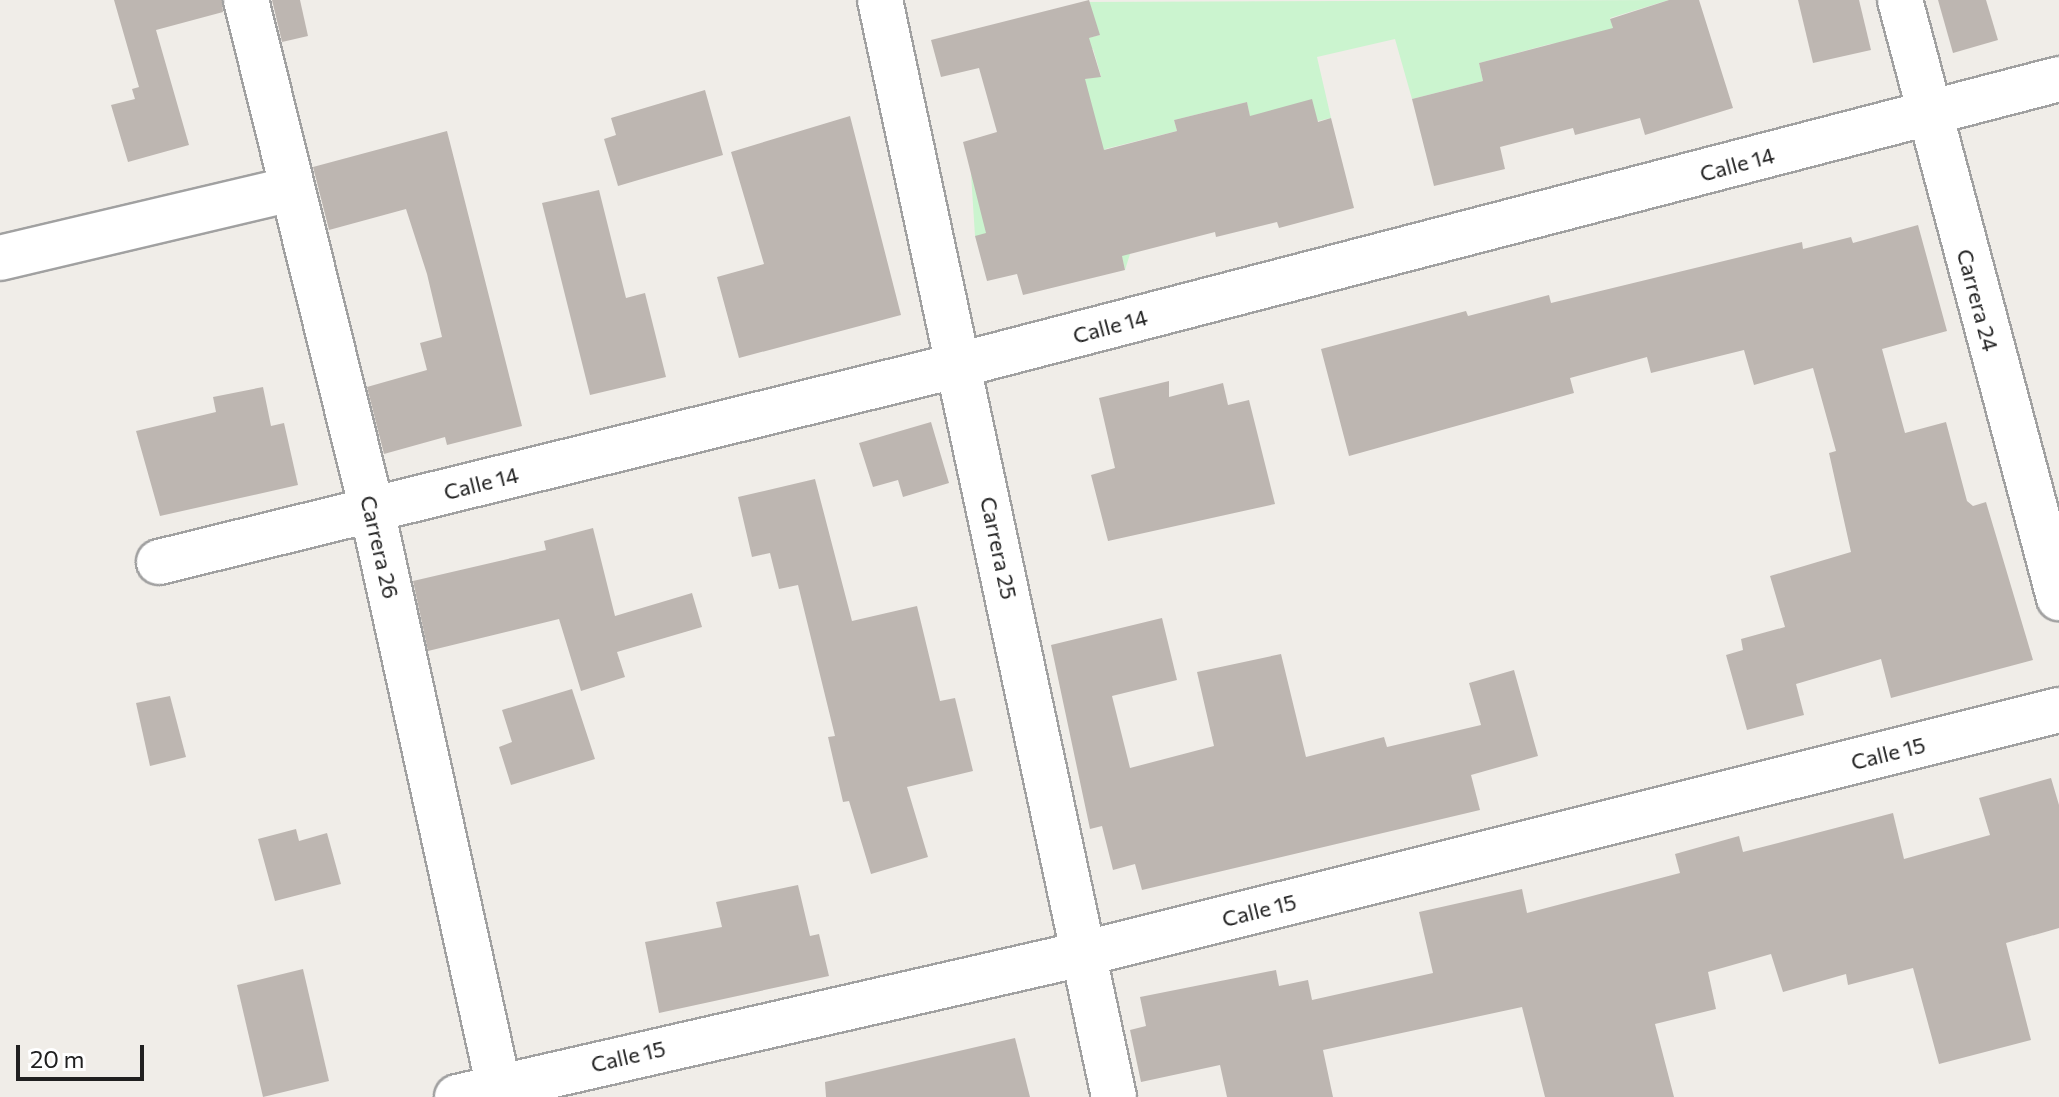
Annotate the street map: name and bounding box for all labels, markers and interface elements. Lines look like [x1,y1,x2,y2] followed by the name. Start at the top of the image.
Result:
[1697,141,1777,187] street label: Calle 14
[1952,246,2004,354] street label: Carrera 24
[1070,303,1150,349] street label: Calle 14
[441,461,521,505] street label: Calle 14
[355,493,405,601] street label: Carrera 26
[975,494,1023,602] street label: Carrera 25
[1848,731,1928,775] street label: Calle 15
[1219,888,1299,932] street label: Calle 15
[20,1029,148,1079] scale bar
[588,1035,668,1077] street label: Calle 15
[30,1044,84,1073] text: 20 m

